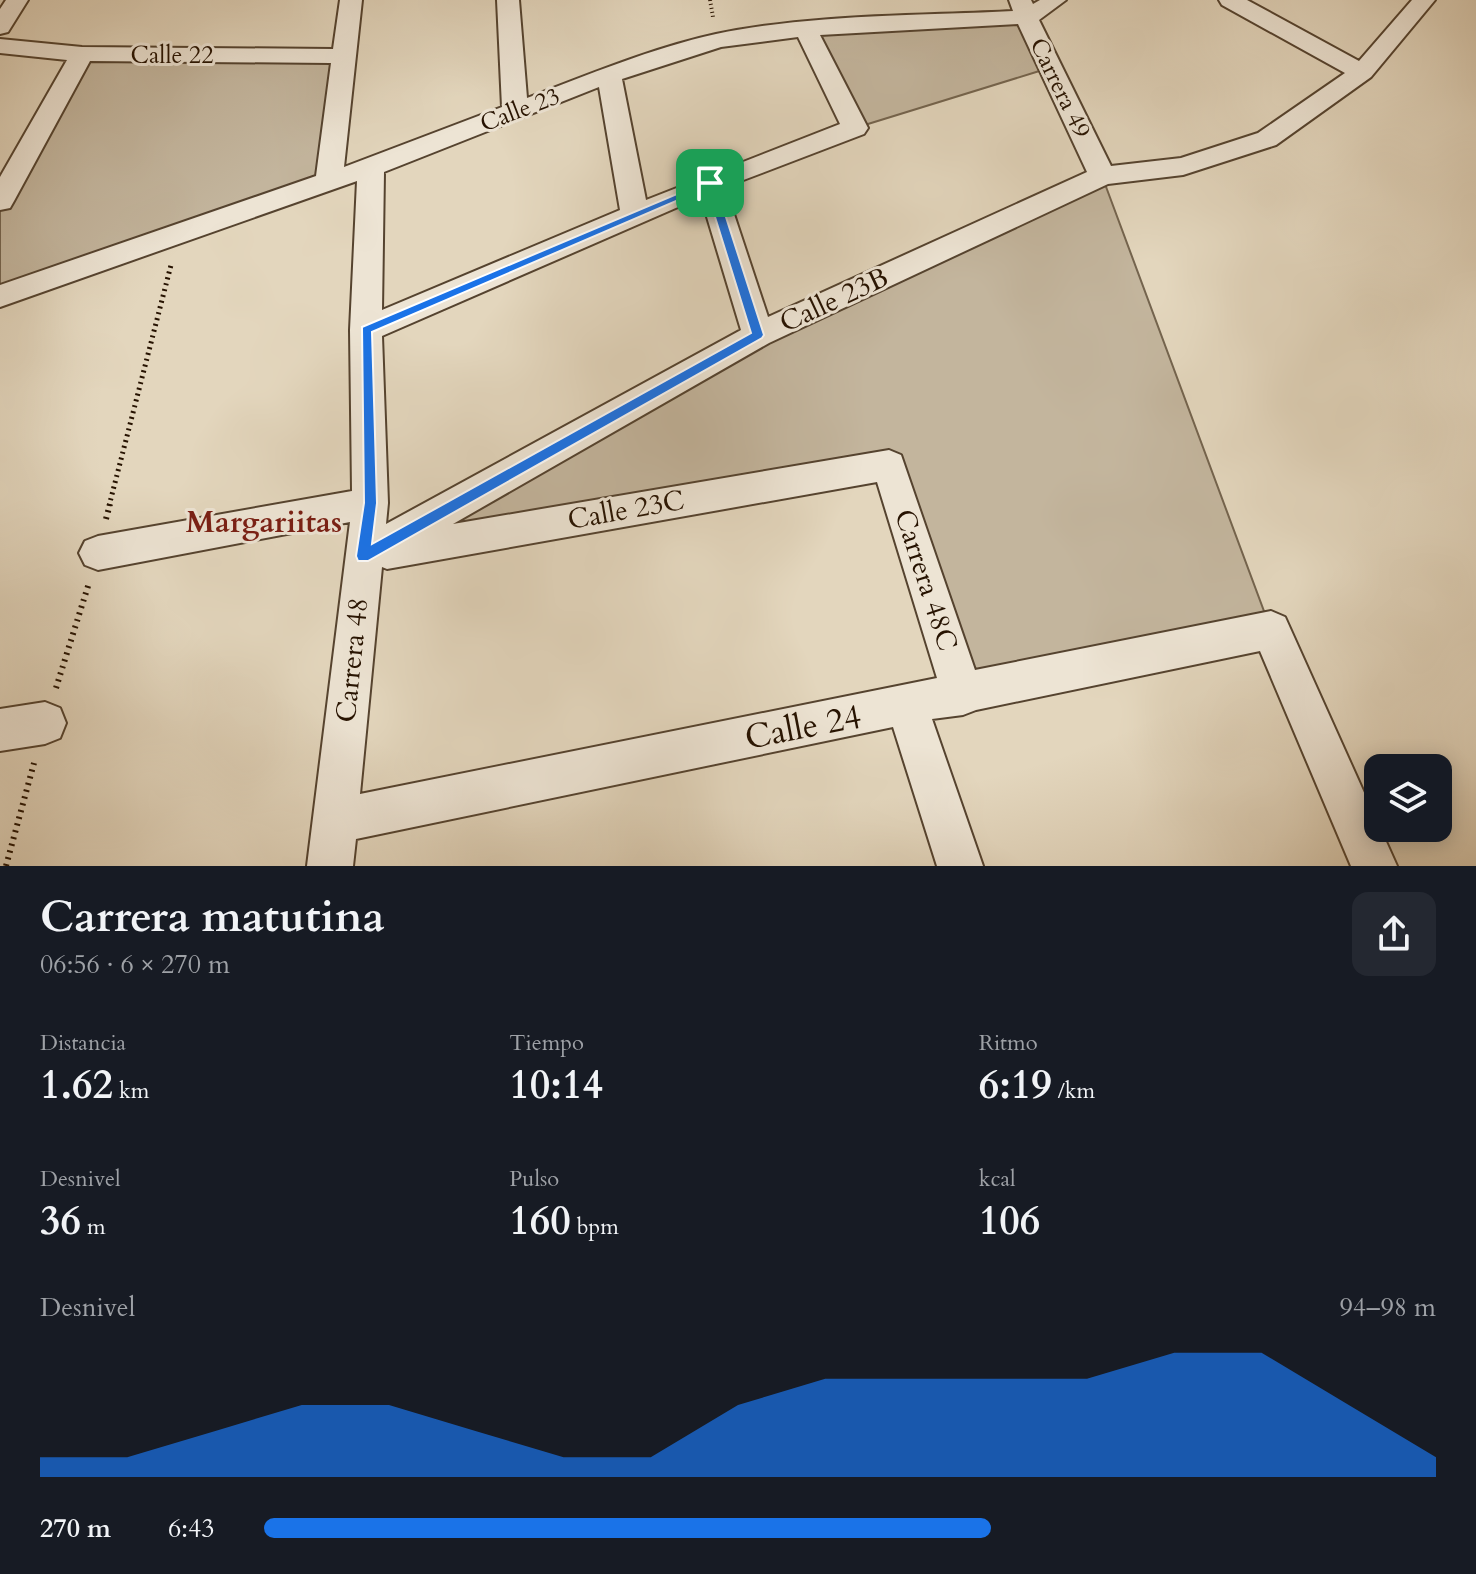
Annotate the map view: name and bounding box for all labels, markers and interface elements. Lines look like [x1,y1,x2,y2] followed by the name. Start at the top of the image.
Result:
[1022,33,1098,143] street label: Carrera 49
[131,39,213,72] street label: Calle 22
[475,80,565,140] street label: Calle 23
[676,149,744,217] pin
[688,161,732,205] icon: arrive
[774,258,894,342] street label: Calle 23B
[565,481,687,539] street label: Calle 23C
[186,502,342,543] district label: Margariitas
[885,504,967,656] street label: Carrera 48C
[327,596,377,724] street label: Carrera 48
[741,693,865,761] street label: Calle 24
[1364,754,1452,842] map controls
[1364,754,1452,842] button: layers
[40,887,385,947] text: Carrera matutina
[1352,892,1436,976] button: share
[40,947,230,982] text: 06:56 · 6 × 270 m
[40,1028,126,1058] text: Distancia
[509,1028,584,1058] text: Tiempo
[979,1028,1038,1058] text: Ritmo
[40,1058,113,1113] text: 1.62
[509,1058,603,1113] text: 10:14
[979,1058,1052,1113] text: 6:19
[113,1076,149,1106] text: km
[1052,1076,1095,1106] text: /km
[40,1164,121,1194] text: Desnivel
[509,1164,559,1194] text: Pulso
[979,1164,1016,1194] text: kcal
[40,1194,81,1249] text: 36
[509,1194,571,1249] text: 160
[979,1194,1040,1249] text: 106
[81,1212,106,1242] text: m
[571,1212,619,1242] text: bpm
[40,1290,135,1325] text: Desnivel
[1339,1290,1436,1325] text: 94–98 m
[40,1511,111,1546] text: 270 m
[168,1511,215,1546] text: 6:43

